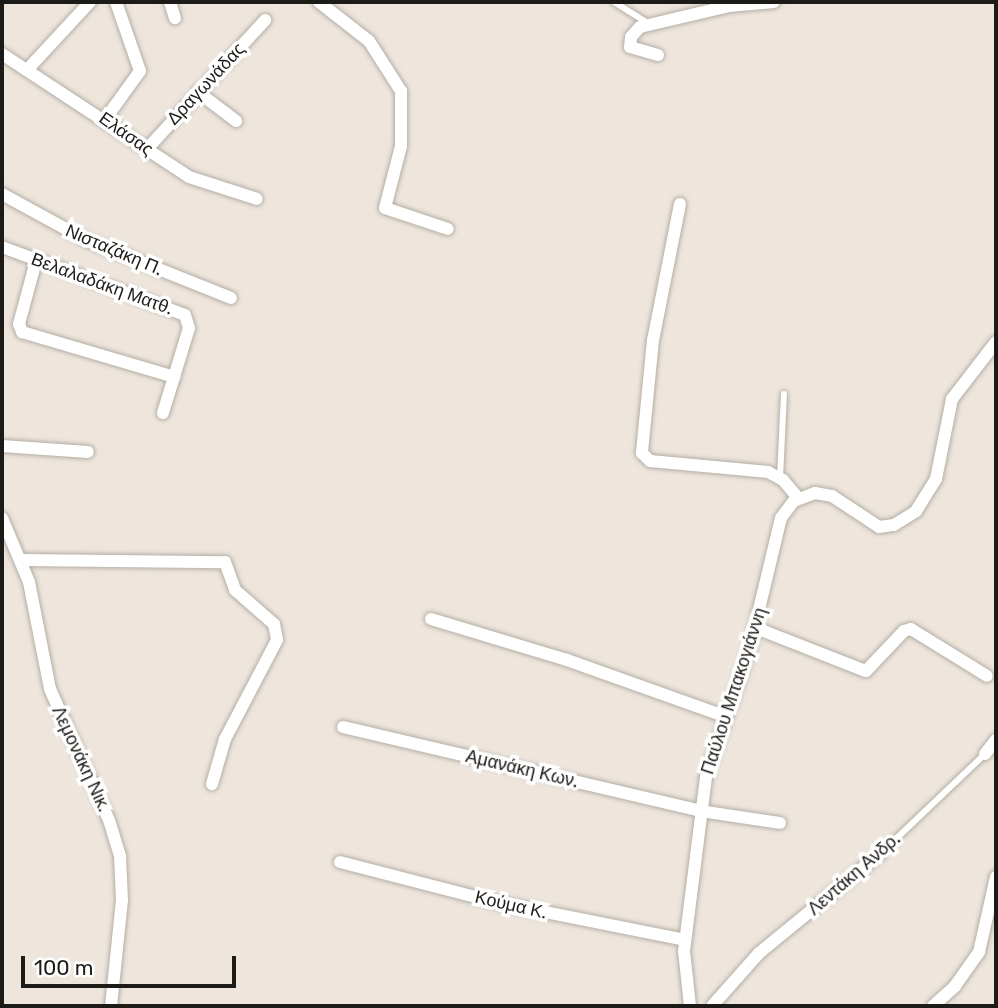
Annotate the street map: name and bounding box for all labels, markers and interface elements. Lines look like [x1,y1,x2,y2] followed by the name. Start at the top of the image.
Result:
[163,39,249,129] street label: Δραγωνάδας
[95,108,157,160] street label: Ελάσας
[62,220,166,280] street label: Νισταζάκη Π.
[28,248,176,320] street label: Βελαλαδάκη Ματθ.
[697,605,771,777] street label: Παύλου Μπακογιάννη
[47,703,115,815] street label: Λεμονάκη Νικ.
[464,746,580,792] street label: Αμανάκη Κων.
[803,828,905,920] street label: Λεντάκη Ανδρ.
[473,886,549,924] street label: Κούμα Κ.
[24,942,240,986] scale bar
[34,955,93,980] text: 100 m

